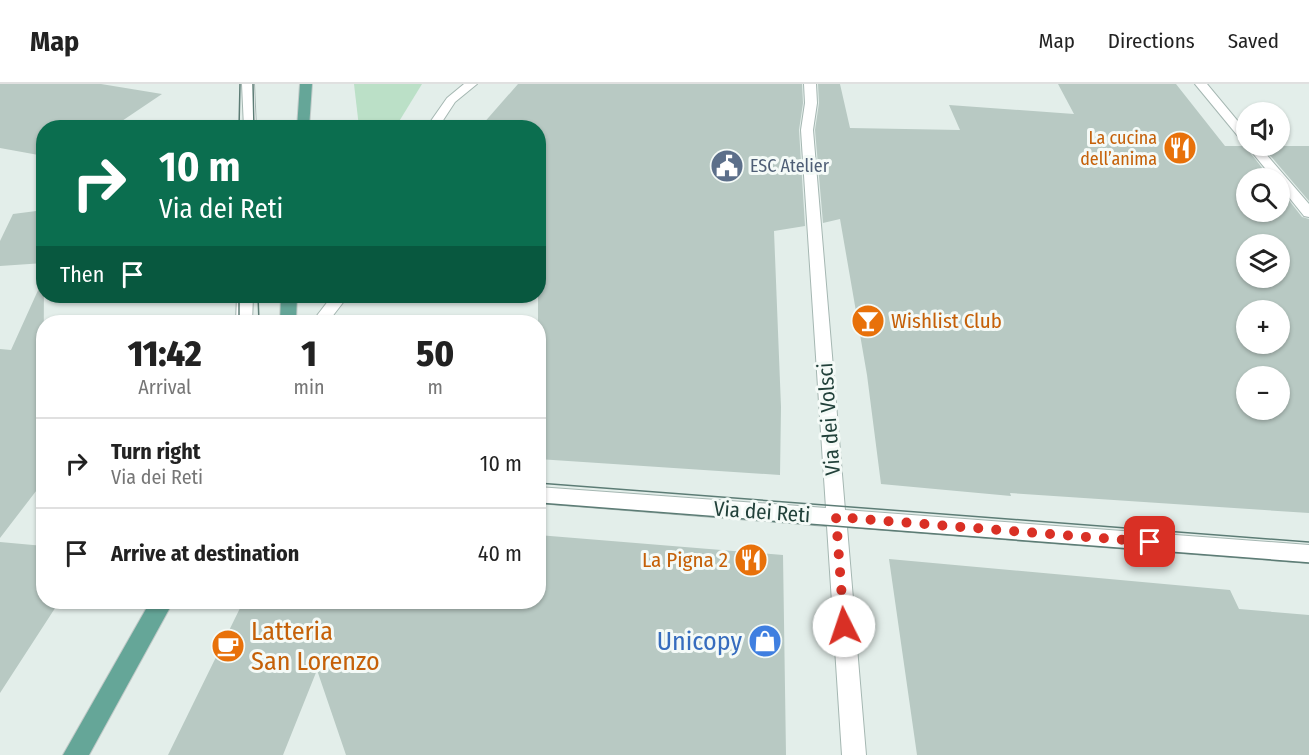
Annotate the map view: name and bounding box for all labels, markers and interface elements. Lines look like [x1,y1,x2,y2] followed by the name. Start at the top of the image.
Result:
[30,25,79,58] text: Map
[1038,28,1075,54] text: Map
[1108,28,1195,54] text: Directions
[1228,28,1279,54] text: Saved
[1236,102,1290,420] map controls
[1236,102,1290,156] button: sound
[1080,127,1157,170] place label: La cucina dell’anima
[1162,130,1198,166] restaurant icon: La cucina dell’anima
[159,142,240,192] text: 10 m
[60,144,138,222] icon: right
[709,148,745,184] public building icon: ESC Atelier
[750,155,830,177] place label: ESC Atelier
[1236,168,1290,222] button: search
[159,193,283,225] text: Via dei Reti
[1236,234,1290,288] button: layers
[116,258,149,291] icon: arrive
[60,261,104,288] text: Then
[1236,300,1290,354] button: +
[850,303,886,339] bar icon: Wishlist Club
[891,308,1002,334] place label: Wishlist Club
[128,332,202,376] text: 11:42
[301,332,317,376] text: 1
[416,332,454,376] text: 50
[812,362,846,476] street label: Via dei Volsci
[1236,366,1290,420] button: −
[138,375,191,399] text: Arrival
[294,375,325,399] text: min
[428,375,443,399] text: m
[111,438,200,465] text: Turn right
[60,447,93,480] icon: right
[480,450,522,477] text: 10 m
[111,465,203,489] text: Via dei Reti
[713,496,811,528] street label: Via dei Reti
[1124,516,1175,567] pin
[1133,525,1166,558] icon: arrive
[60,537,93,570] icon: arrive
[111,540,299,567] text: Arrive at destination
[478,540,522,567] text: 40 m
[733,542,769,578] restaurant icon: La Pigna 2
[642,547,728,573] place label: La Pigna 2
[812,594,876,658] position arrow
[251,616,380,677] place label: Latteria San Lorenzo
[747,623,783,659] shop icon: Unicopy
[657,626,742,657] place label: Unicopy
[210,628,246,664] cafe icon: Latteria San Lorenzo

